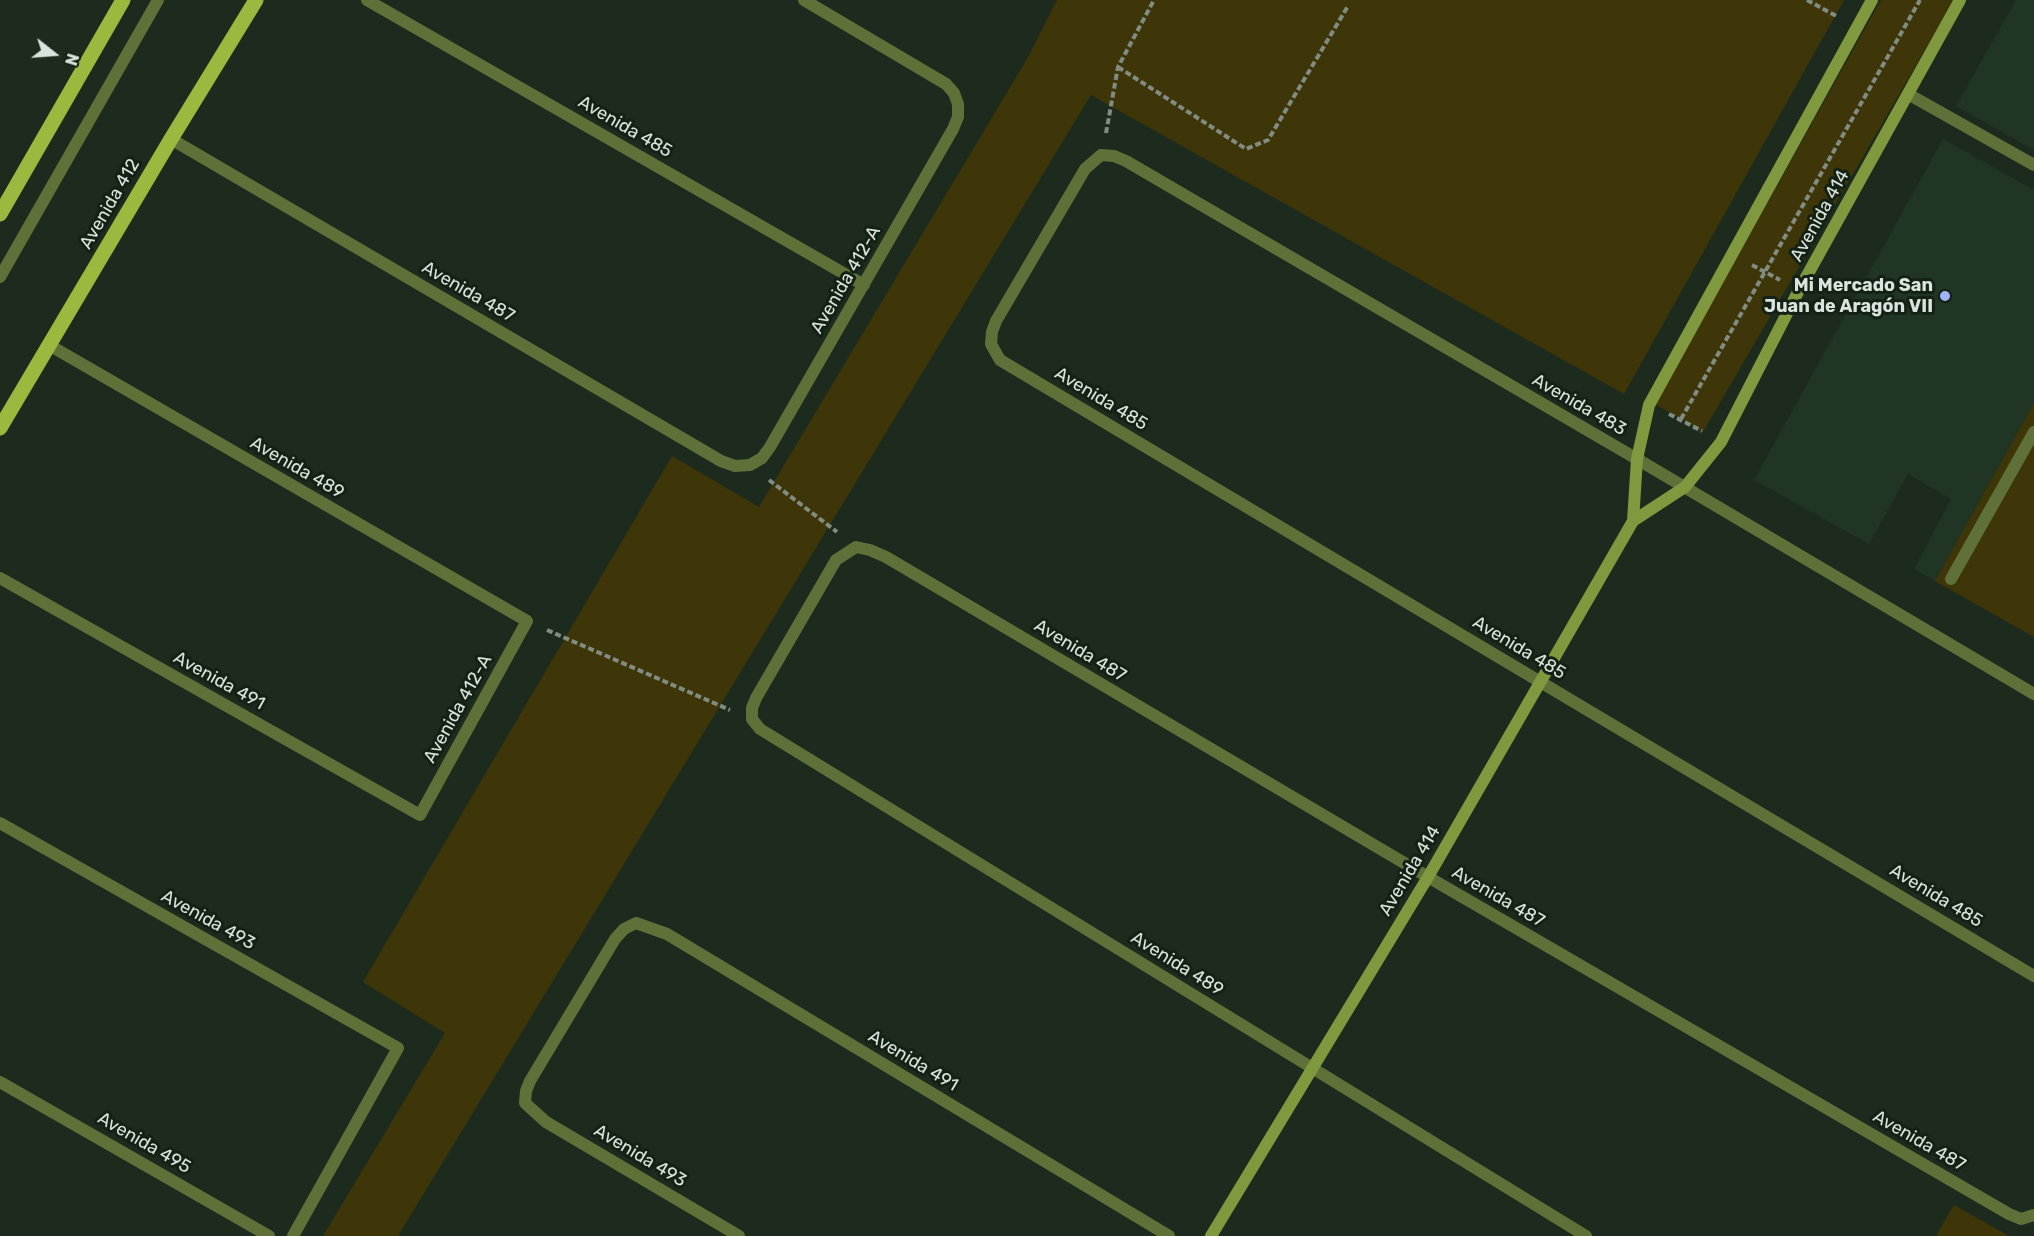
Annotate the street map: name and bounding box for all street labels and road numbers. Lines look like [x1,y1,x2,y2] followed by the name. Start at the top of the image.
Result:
[574,91,676,163] street label: Avenida 485
[75,155,145,253] street label: Avenida 412
[1786,166,1854,266] street label: Avenida 414
[807,222,885,338] street label: Avenida 412-A
[418,257,518,327] street label: Avenida 487
[1050,363,1152,435] street label: Avenida 485
[1528,369,1630,441] street label: Avenida 483
[246,432,348,504] street label: Avenida 489
[1468,612,1570,684] street label: Avenida 485
[1030,615,1130,687] street label: Avenida 487
[170,647,268,715] street label: Avenida 491
[419,651,497,767] street label: Avenida 412-A
[1375,822,1445,920] street label: Avenida 414
[1885,860,1987,932] street label: Avenida 485
[1448,862,1548,932] street label: Avenida 487
[157,885,259,955] street label: Avenida 493
[1127,927,1227,1001] street label: Avenida 489
[864,1026,962,1096] street label: Avenida 491
[1869,1106,1969,1176] street label: Avenida 487
[94,1108,194,1178] street label: Avenida 495
[590,1120,690,1192] street label: Avenida 493

